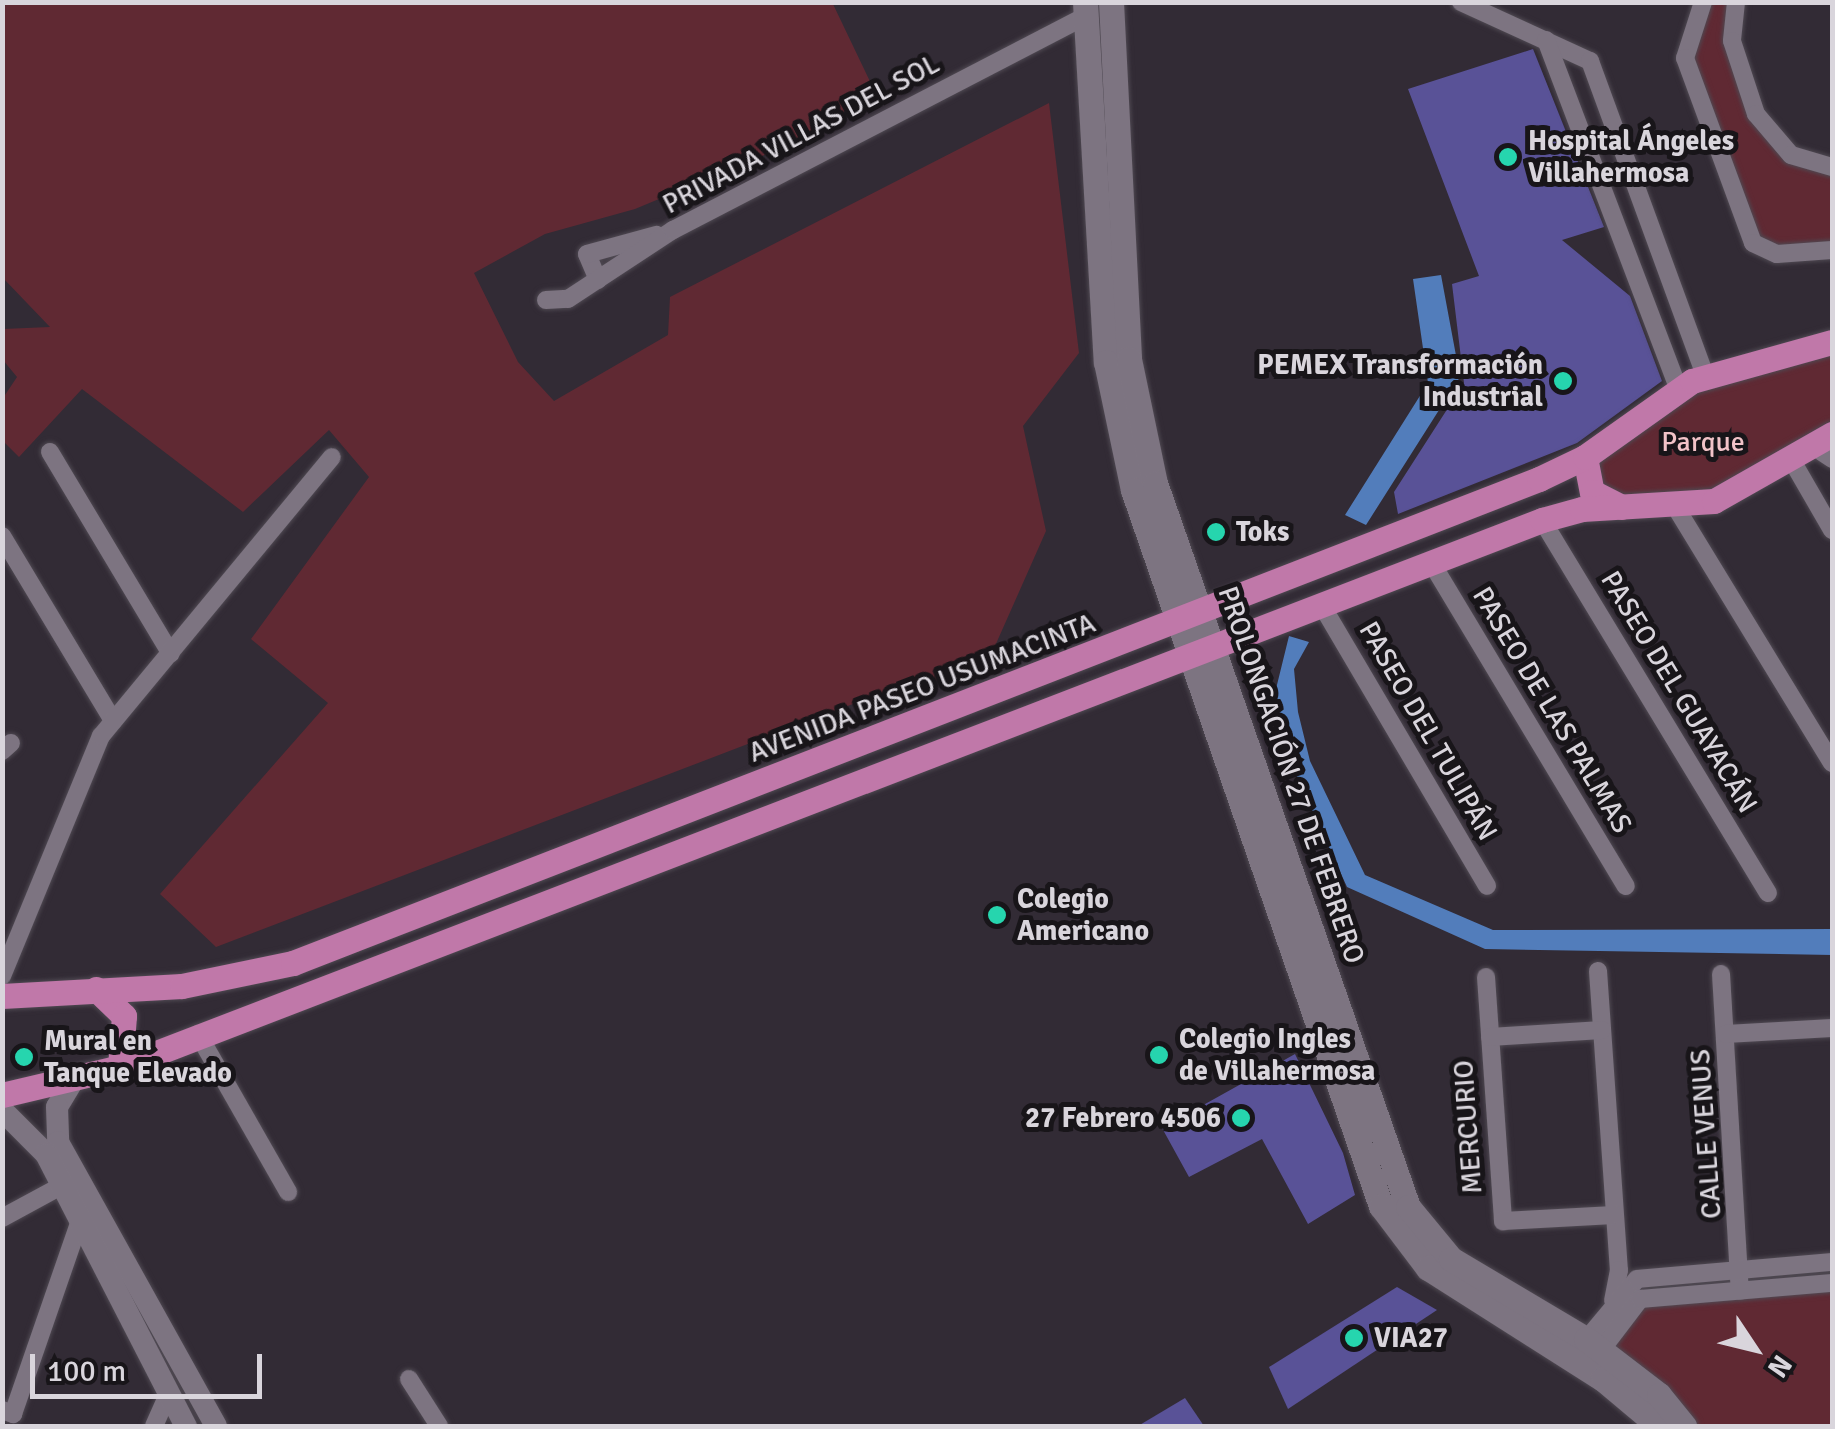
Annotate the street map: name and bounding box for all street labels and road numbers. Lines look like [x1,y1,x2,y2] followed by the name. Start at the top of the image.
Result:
[657,47,945,221] street label: PRIVADA VILLAS DEL SOL
[1594,565,1764,819] street label: PASEO DEL GUAYACÁN
[1465,581,1639,839] street label: PASEO DE LAS PALMAS
[1211,582,1371,968] street label: PROLONGACIÓN 27 DE FEBRERO
[744,606,1100,770] street label: AVENIDA PASEO USUMACINTA
[1352,616,1504,846] street label: PASEO DEL TULIPÁN
[1683,1048,1729,1220] street label: CALLE VENUS
[1447,1059,1489,1195] street label: MERCURIO

